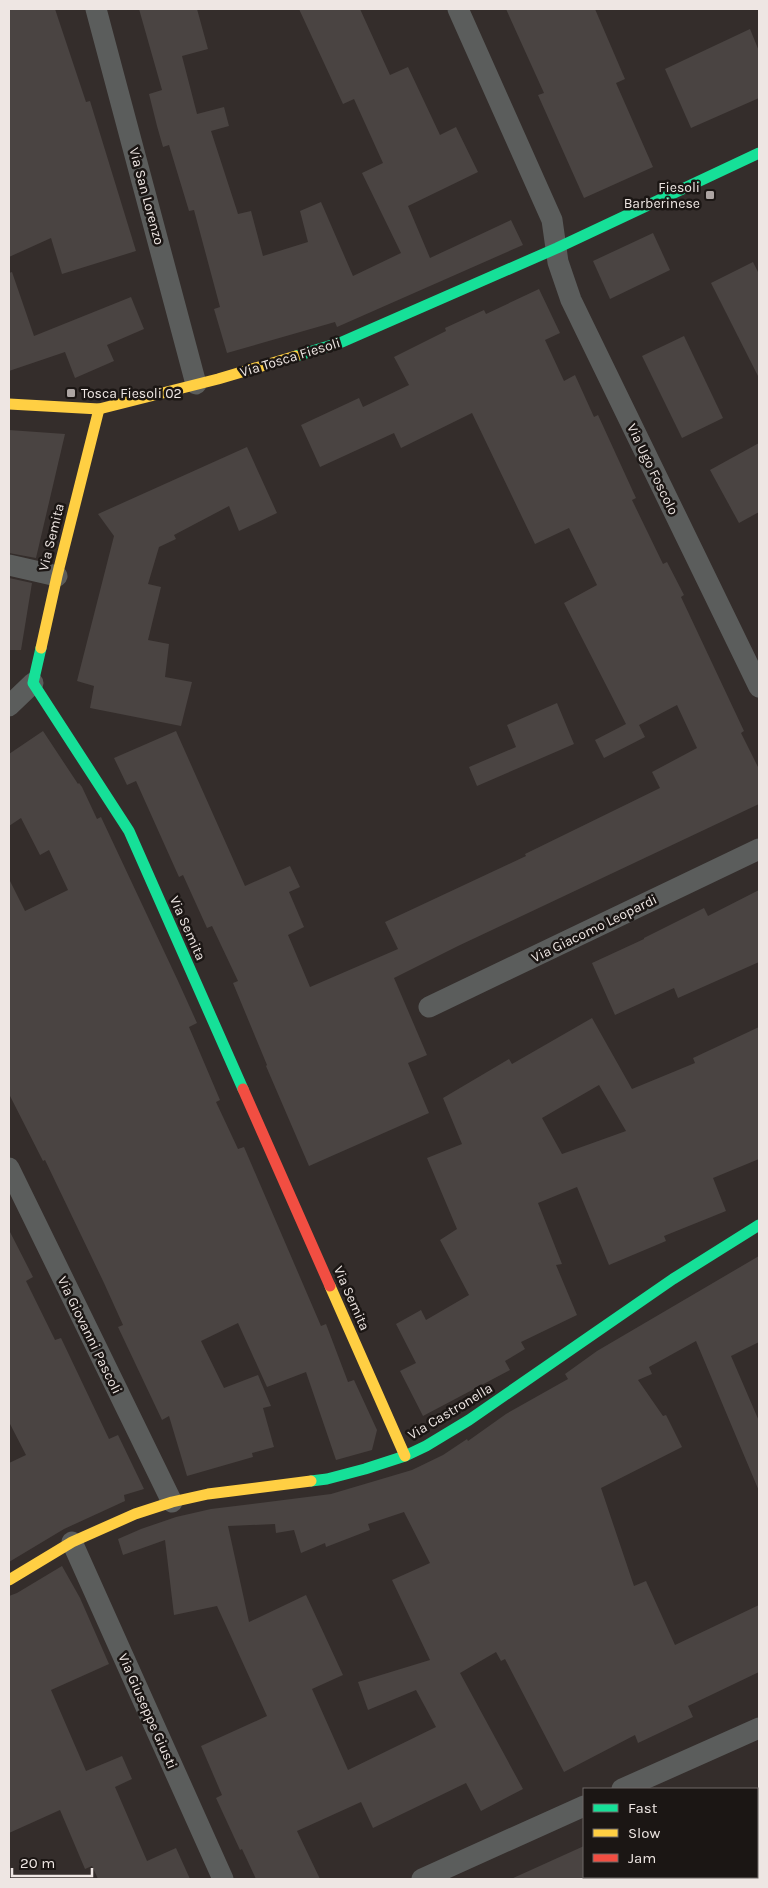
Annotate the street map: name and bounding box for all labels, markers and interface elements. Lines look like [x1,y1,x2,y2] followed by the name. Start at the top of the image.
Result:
[125,146,168,247] street label: Via San Lorenzo
[624,179,700,212] place label: Fiesoli Barberinese
[704,189,716,201] marker: Fiesoli Barberinese
[238,334,342,381] street label: Via Tosca Fiesoli
[81,385,182,402] place label: Tosca Fiesoli 02
[65,387,77,399] marker: Tosca Fiesoli 02
[623,421,682,518] street label: Via Ugo Foscolo
[35,502,68,573] street label: Via Semita
[529,891,660,966] street label: Via Giacomo Leopardi
[166,893,209,963] street label: Via Semita
[330,1263,373,1333] street label: Via Semita
[54,1274,125,1397] street label: Via Giovanni Pascoli
[405,1379,496,1443] street label: Via Castronella
[114,1651,181,1772] street label: Via Giuseppe Giusti
[583,1788,758,1878] legend
[628,1799,658,1817] text: Fast
[628,1824,660,1842] text: Slow
[12,1846,92,1878] scale bar
[628,1849,656,1867] text: Jam
[20,1854,55,1872] text: 20 m

